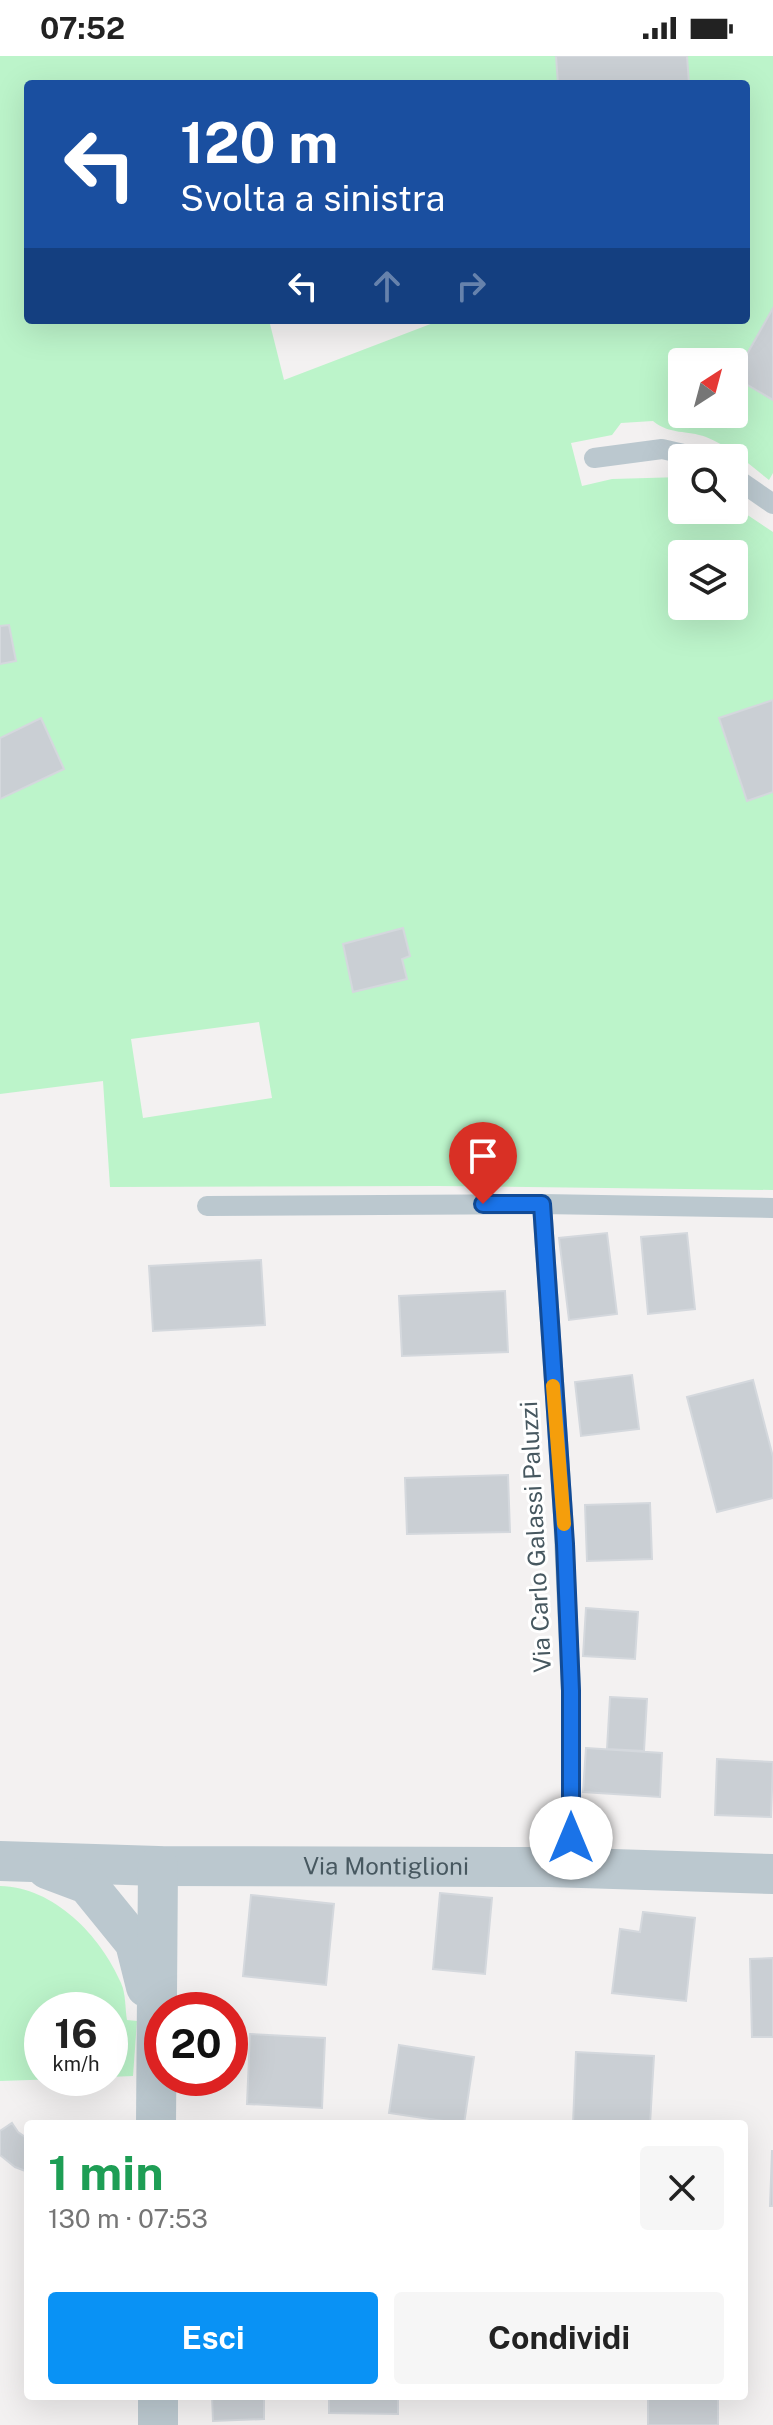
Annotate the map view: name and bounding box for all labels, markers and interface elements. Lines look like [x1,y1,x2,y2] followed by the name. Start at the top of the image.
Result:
[40,10,125,46] text: 07:52
[180,110,338,176] text: 120 m
[48,112,152,216] icon: left
[180,177,445,219] text: Svolta a sinistra
[281,264,325,308] icon: left
[365,264,409,308] icon: ahead
[449,264,493,308] icon: right
[668,348,748,428] north arrow
[668,348,748,620] map controls
[668,444,748,524] button: search
[668,540,748,620] button: layers
[449,1122,517,1204] pin
[461,1134,505,1178] icon: arrive
[514,1401,556,1673] street label: Via Carlo Galassi Paluzzi
[529,1796,613,1880] position arrow
[303,1851,469,1880] street label: Via Montiglioni
[144,1992,248,2096] speed limit sign: 20
[54,2010,98,2057] text: 16
[52,2052,100,2076] text: km/h
[48,2144,164,2201] text: 1 min
[640,2146,724,2230] button: close
[48,2203,208,2234] text: 130 m · 07:53
[48,2292,378,2384] button: Esci
[394,2292,724,2384] button: Condividi

